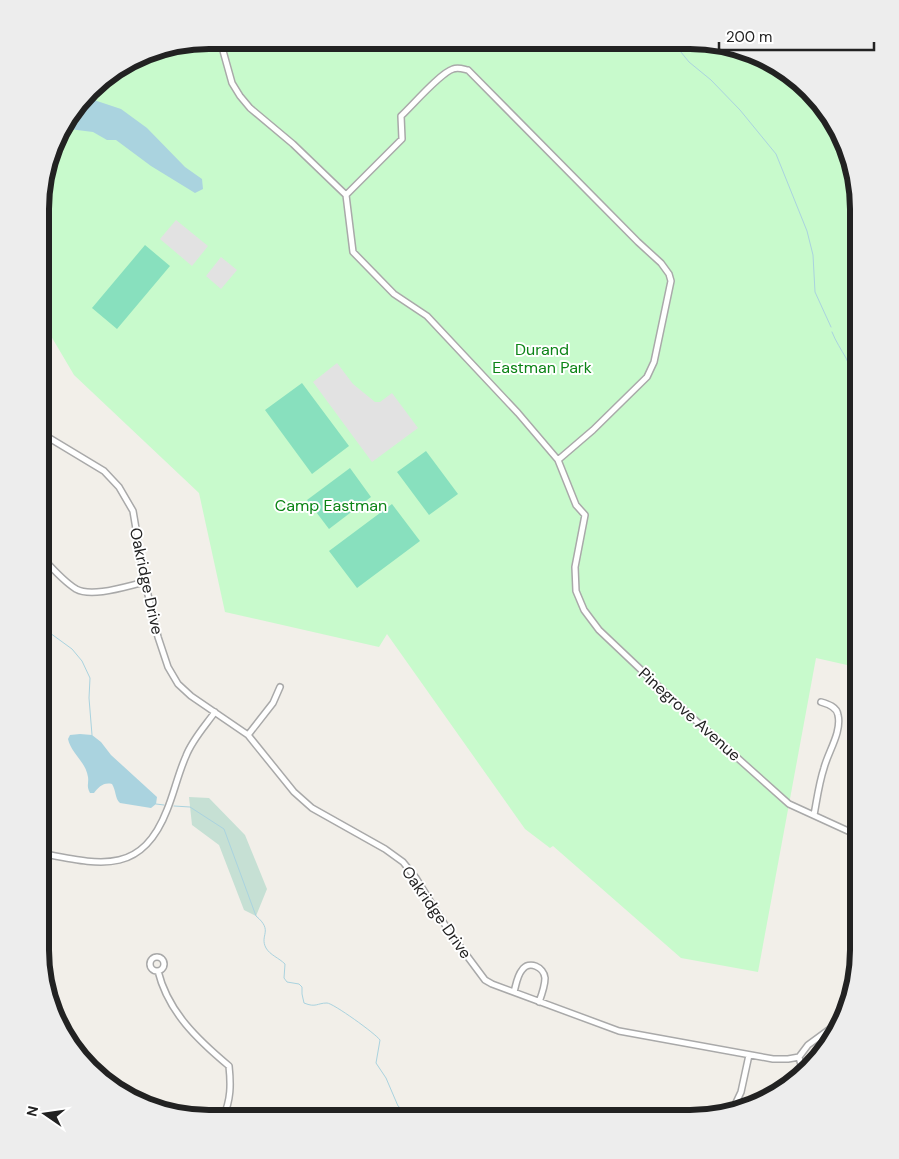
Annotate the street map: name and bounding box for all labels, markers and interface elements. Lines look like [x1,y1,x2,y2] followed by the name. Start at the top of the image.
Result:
[719,20,874,52] scale bar
[726,27,772,47] text: 200 m
[492,339,592,378] park label: Durand Eastman Park
[275,495,387,516] park label: Camp Eastman
[125,526,168,636] street label: Oakridge Drive
[634,663,745,766] street label: Pinegrove Avenue
[397,862,476,963] street label: Oakridge Drive
[20,1089,70,1139] north arrow
[22,1104,42,1118] text: N

